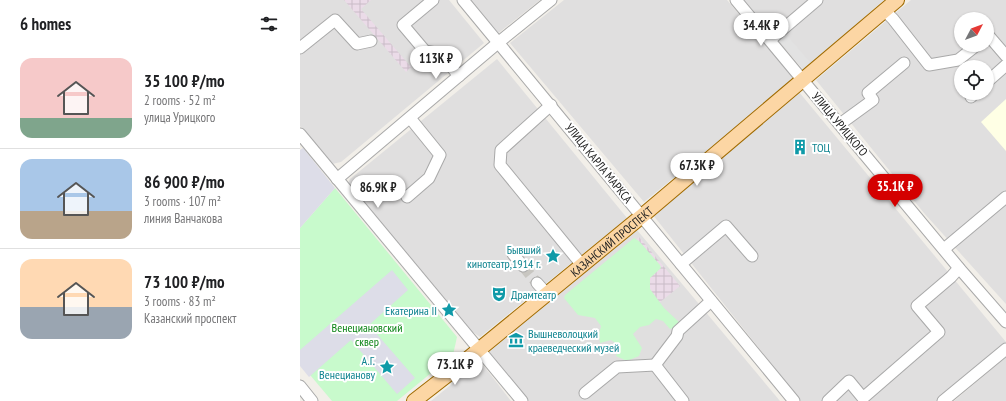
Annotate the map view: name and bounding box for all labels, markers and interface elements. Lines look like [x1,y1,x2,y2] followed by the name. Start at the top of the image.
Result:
[954,12,994,52] north arrow
[954,12,994,100] map controls
[20,13,71,35] text: 6 homes
[258,13,280,35] icon: filters
[724,13,798,47] pin: 34.4K ₽
[743,17,779,34] text: 34.4K ₽
[403,46,469,80] pin: 113K ₽
[419,50,453,67] text: 113K ₽
[954,60,994,100] button: locate
[144,70,225,92] text: 35 100 ₽/mo
[52,74,100,122] icon: home
[809,89,871,159] street label: УЛИЦА УРИЦКОГО
[144,92,216,109] text: 2 rooms · 52 m²
[144,109,215,126] text: улица Урицкого
[562,120,636,206] street label: УЛИЦА КАРЛА МАРКСА
[791,138,809,156] building icon: ТОЦ
[812,140,831,155] place label: ТОЦ
[660,153,734,187] pin: 67.3K ₽
[679,157,715,174] text: 67.3K ₽
[144,171,225,193] text: 86 900 ₽/mo
[858,174,932,208] pin: 35.1K ₽
[52,175,100,223] icon: home
[341,175,415,209] pin: 86.9K ₽
[877,178,913,195] text: 35.1K ₽
[360,179,396,196] text: 86.9K ₽
[144,193,221,210] text: 3 rooms · 107 m²
[567,202,656,279] street label: КАЗАНСКИЙ ПРОСПЕКТ
[144,210,222,227] text: линия Ванчакова
[467,242,541,271] place label: Бывший кинотеатр,1914 г.
[544,247,562,265] place icon: Бывший кинотеатр,1914 г.
[144,271,225,293] text: 73 100 ₽/mo
[52,275,100,323] icon: home
[490,285,508,303] theatre icon: Драмтеатр
[511,287,556,302] place label: Драмтеатр
[144,293,216,310] text: 3 rooms · 83 m²
[440,301,458,319] place icon: Екатерина II
[385,303,437,318] place label: Екатерина II
[144,310,236,327] text: Казанский проспект
[332,320,402,349] park label: Венециановский сквер
[528,326,619,355] place label: Вышневолоцкий краеведческий музей
[507,331,525,349] museum icon: Вышневолоцкий краеведческий музей
[418,352,492,386] pin: 73.1K ₽
[319,353,375,382] place label: А.Г. Венецианову
[437,356,473,373] text: 73.1K ₽
[378,358,396,376] place icon: А.Г. Венецианову

